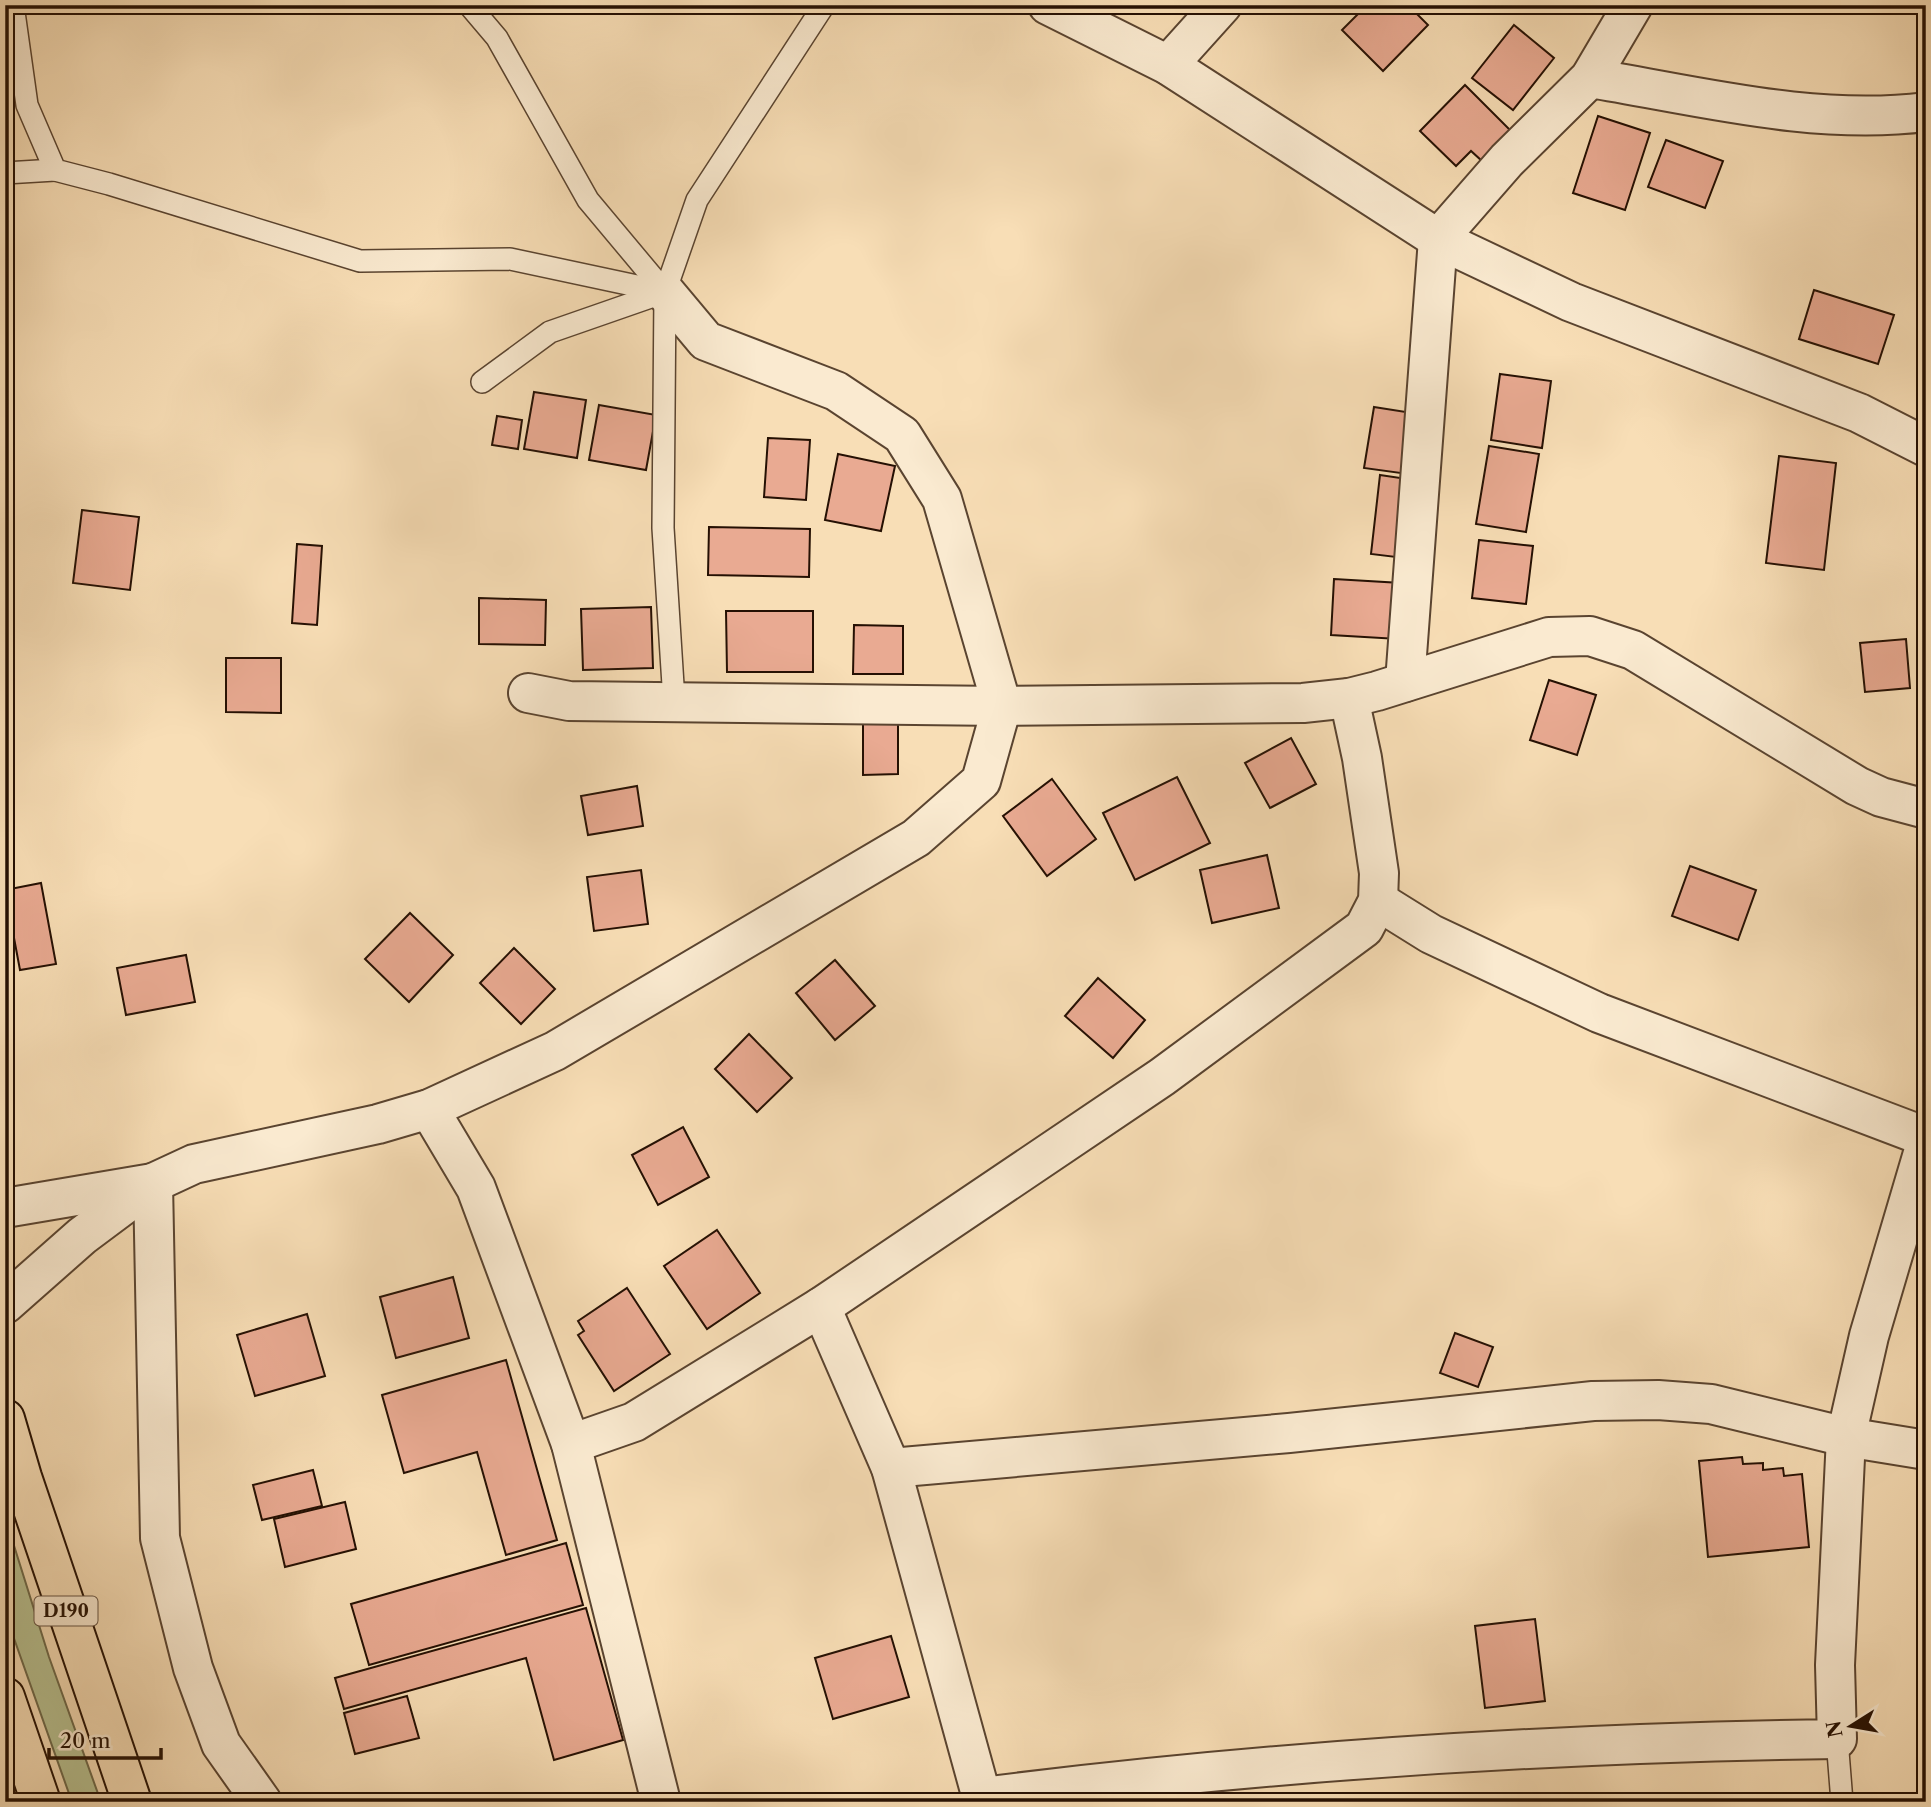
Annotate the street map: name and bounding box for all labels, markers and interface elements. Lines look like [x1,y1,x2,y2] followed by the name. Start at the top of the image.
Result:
[34,1596,98,1626] road number: D190
[1815,1692,1885,1762] north arrow
[49,1716,161,1760] scale bar
[1822,1719,1848,1739] text: N
[60,1728,111,1753] text: 20 m

